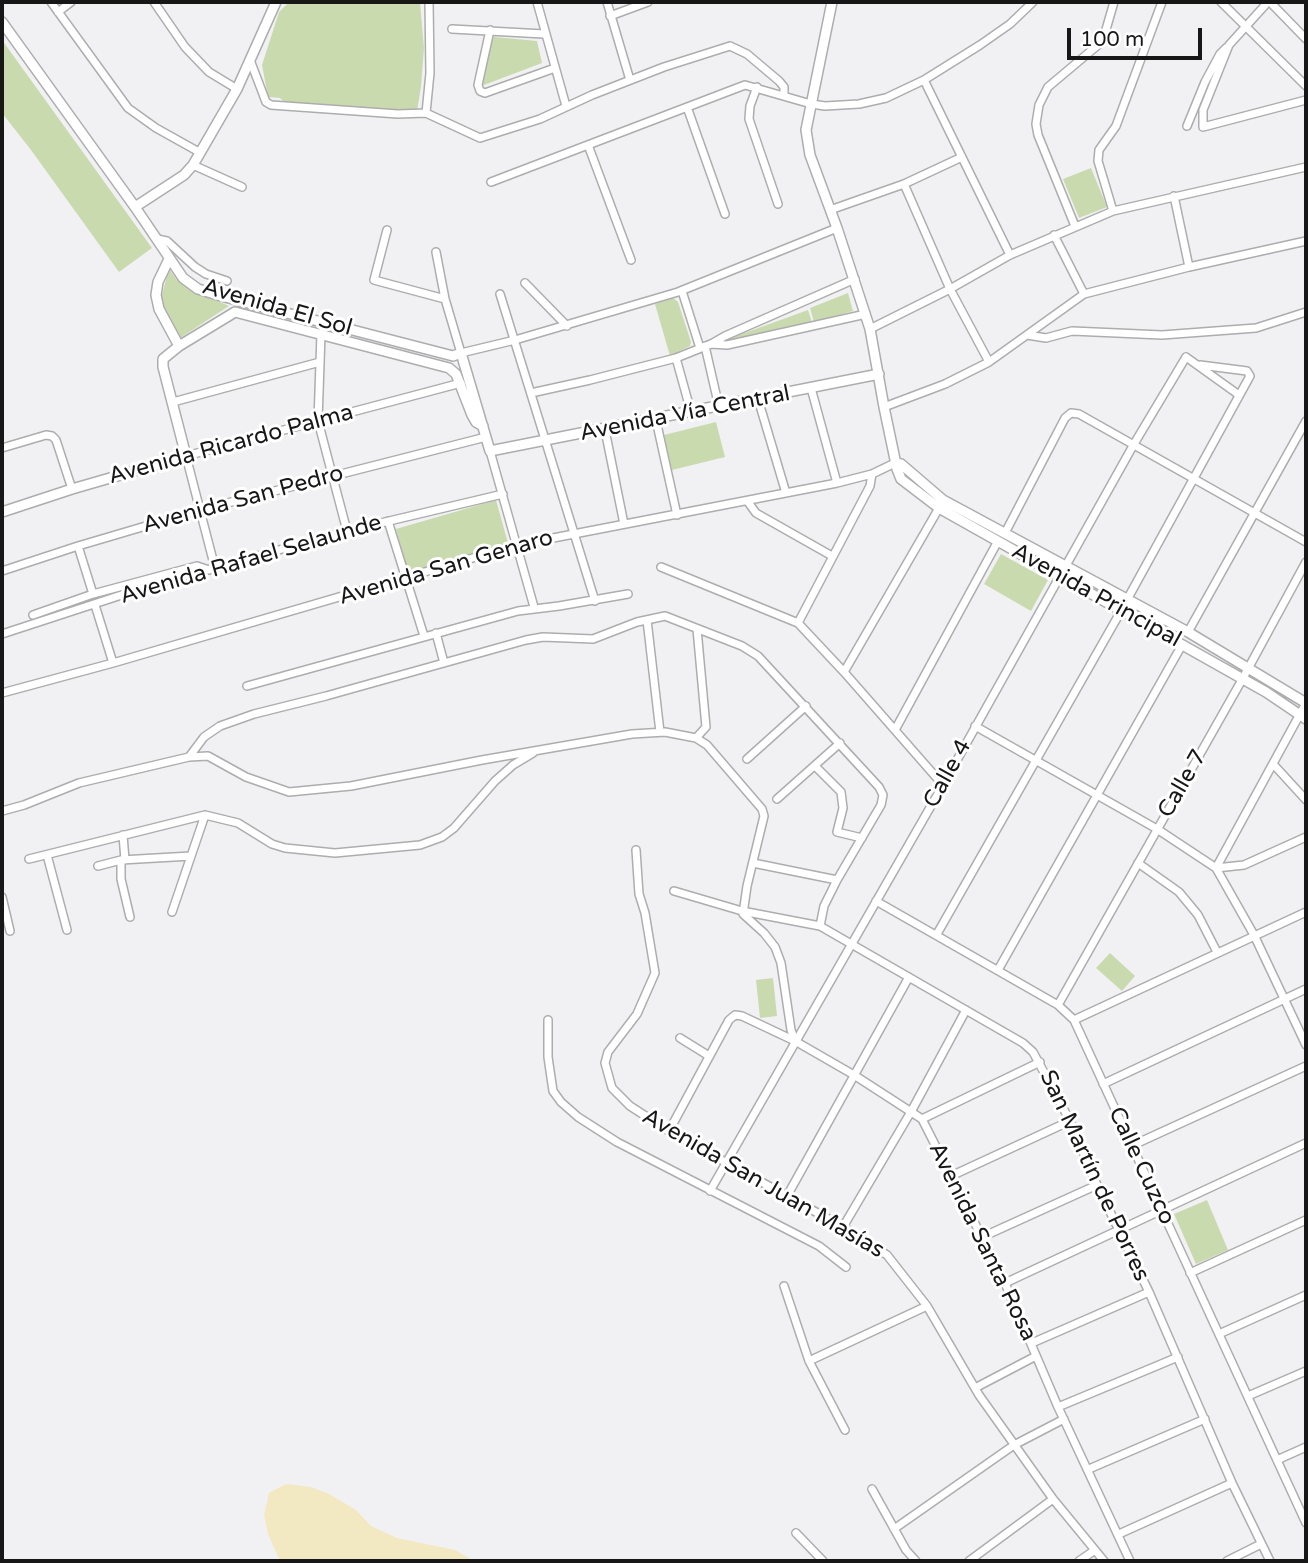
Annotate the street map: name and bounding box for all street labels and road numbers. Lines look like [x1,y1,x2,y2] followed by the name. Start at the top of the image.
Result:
[199,273,355,343] street label: Avenida El Sol
[578,380,792,448] street label: Avenida Vía Central
[106,399,356,491] street label: Avenida Ricardo Palma
[140,460,346,540] street label: Avenida San Pedro
[117,509,385,611] street label: Avenida Rafael Selaunde
[336,524,556,612] street label: Avenida San Genaro
[1006,538,1186,654] street label: Avenida Principal
[918,735,978,813] street label: Calle 4
[1153,745,1213,823] street label: Calle 7
[1033,1066,1155,1286] street label: San Martín de Porres
[637,1103,889,1265] street label: Avenida San Juan Masías
[1102,1103,1180,1229] street label: Calle Cuzco
[922,1138,1042,1346] street label: Avenida Santa Rosa

